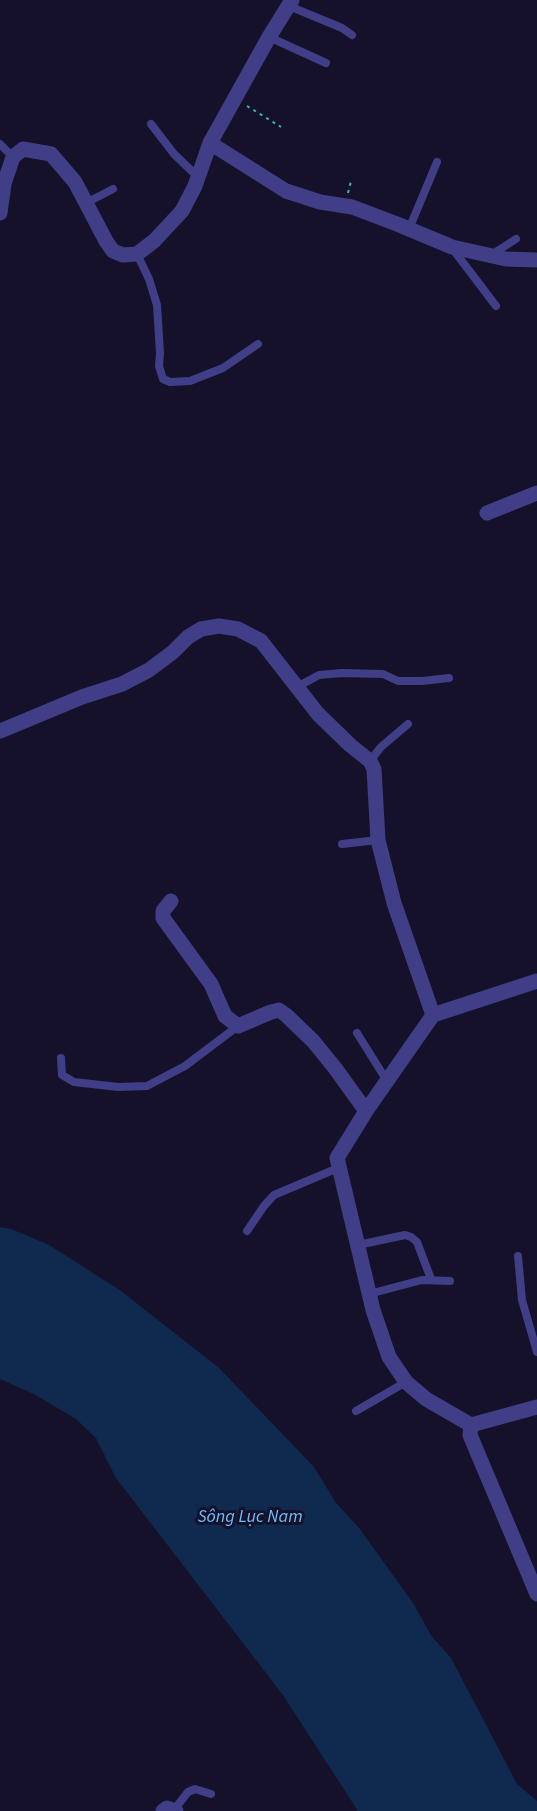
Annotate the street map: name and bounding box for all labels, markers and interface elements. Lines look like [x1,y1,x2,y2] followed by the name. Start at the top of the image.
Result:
[197,1507,303,1529] water label: Sông Lục Nam

